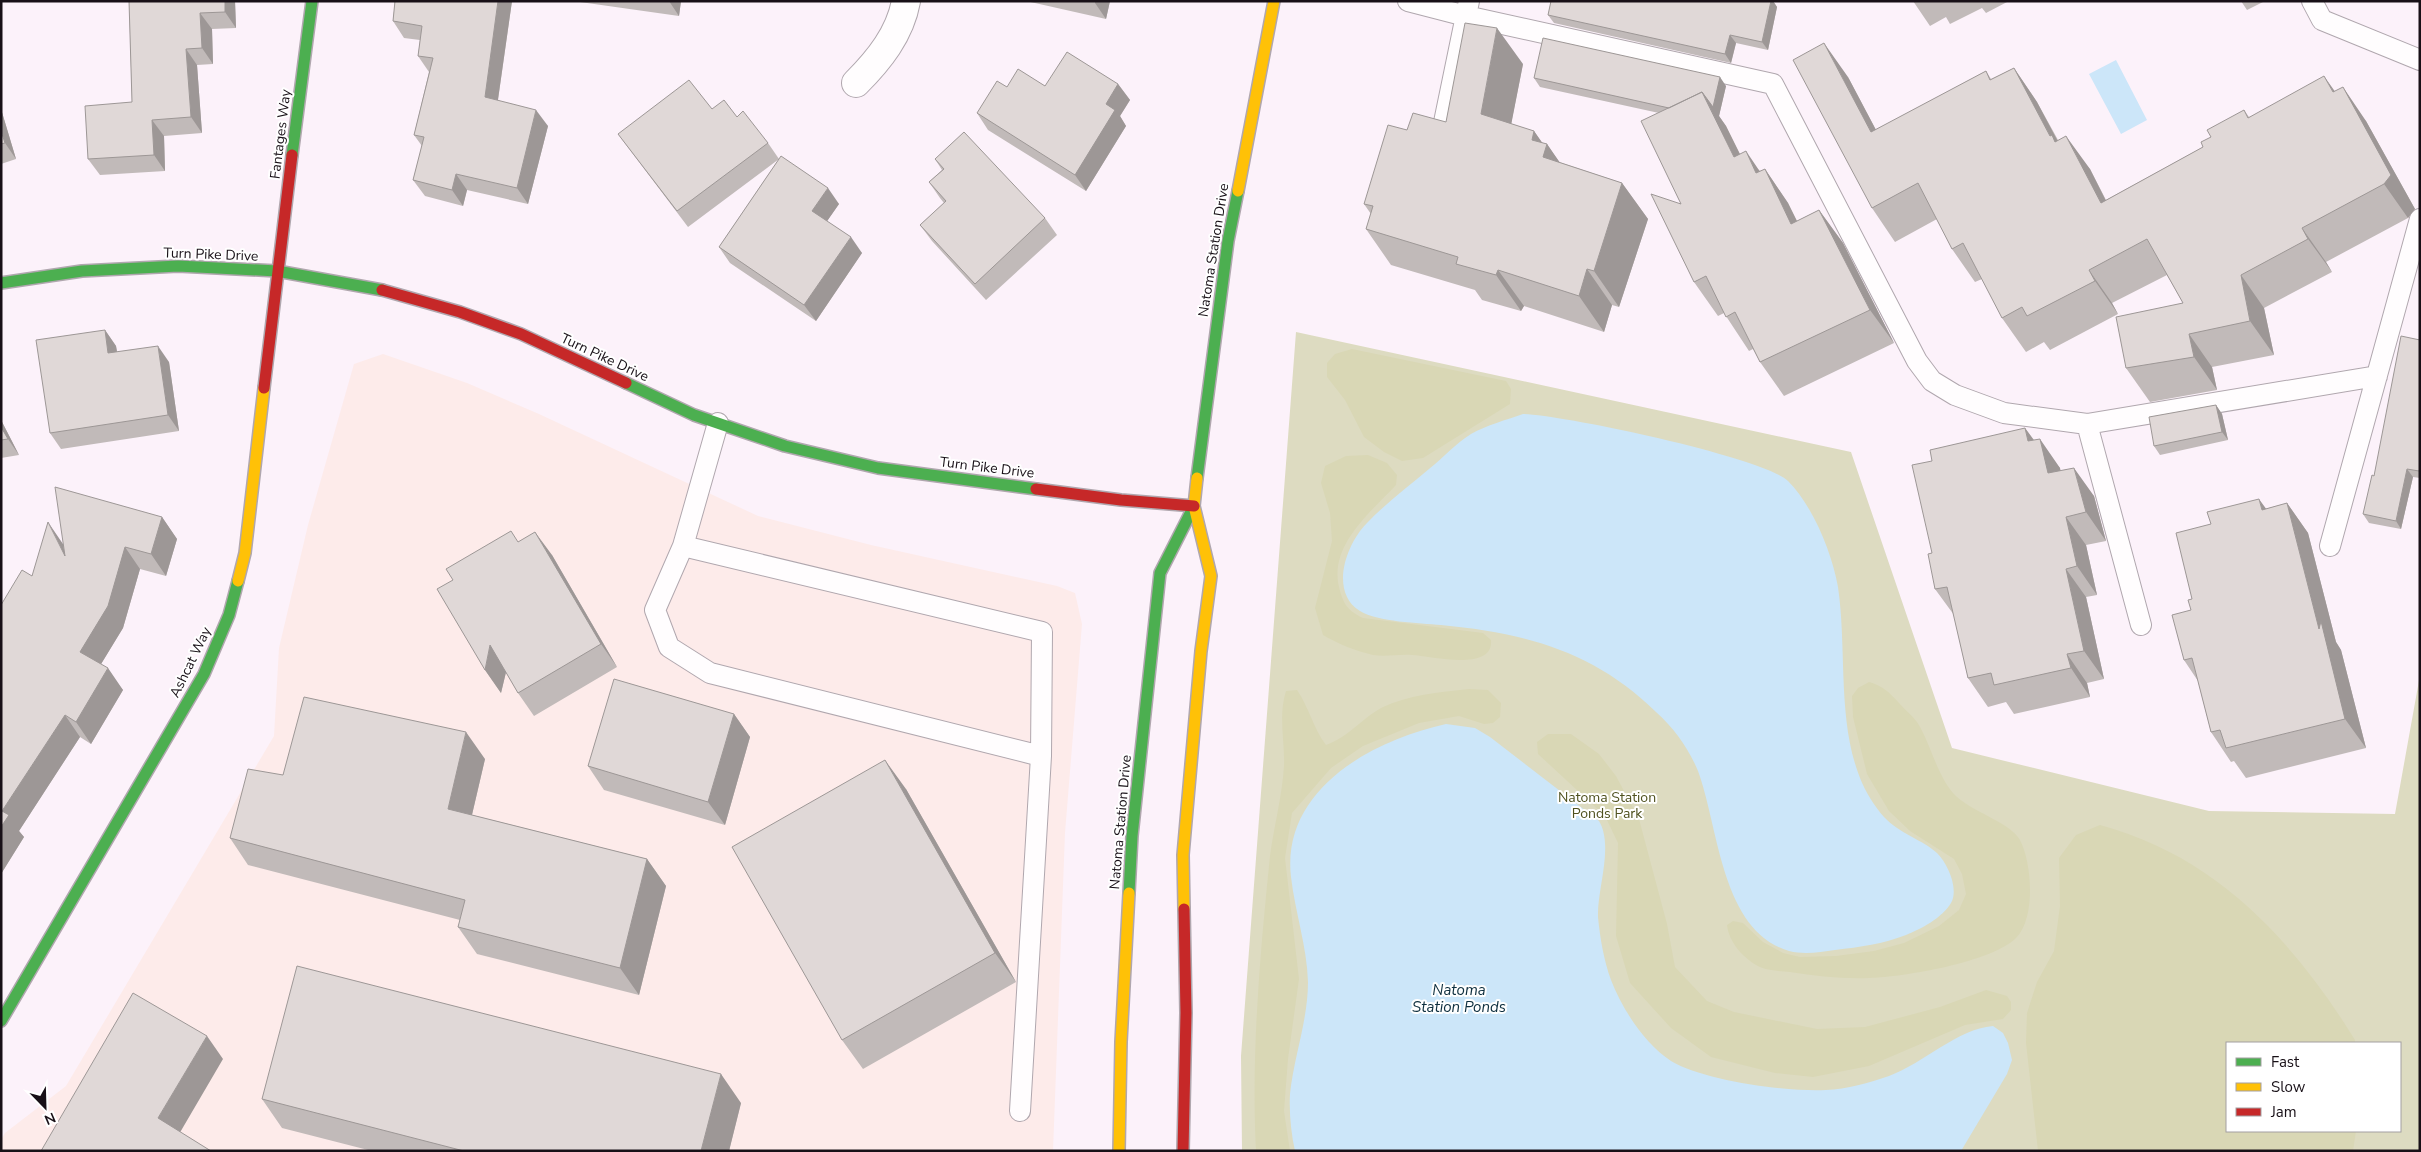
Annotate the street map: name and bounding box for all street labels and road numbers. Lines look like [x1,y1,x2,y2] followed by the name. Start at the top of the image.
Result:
[266,87,296,180] street label: Fantages Way
[1194,182,1233,318] street label: Natoma Station Drive
[163,243,259,266] street label: Turn Pike Drive
[558,329,652,386] street label: Turn Pike Drive
[939,452,1035,483] street label: Turn Pike Drive
[165,623,216,701] street label: Ashcat Way
[1105,754,1136,890] street label: Natoma Station Drive

